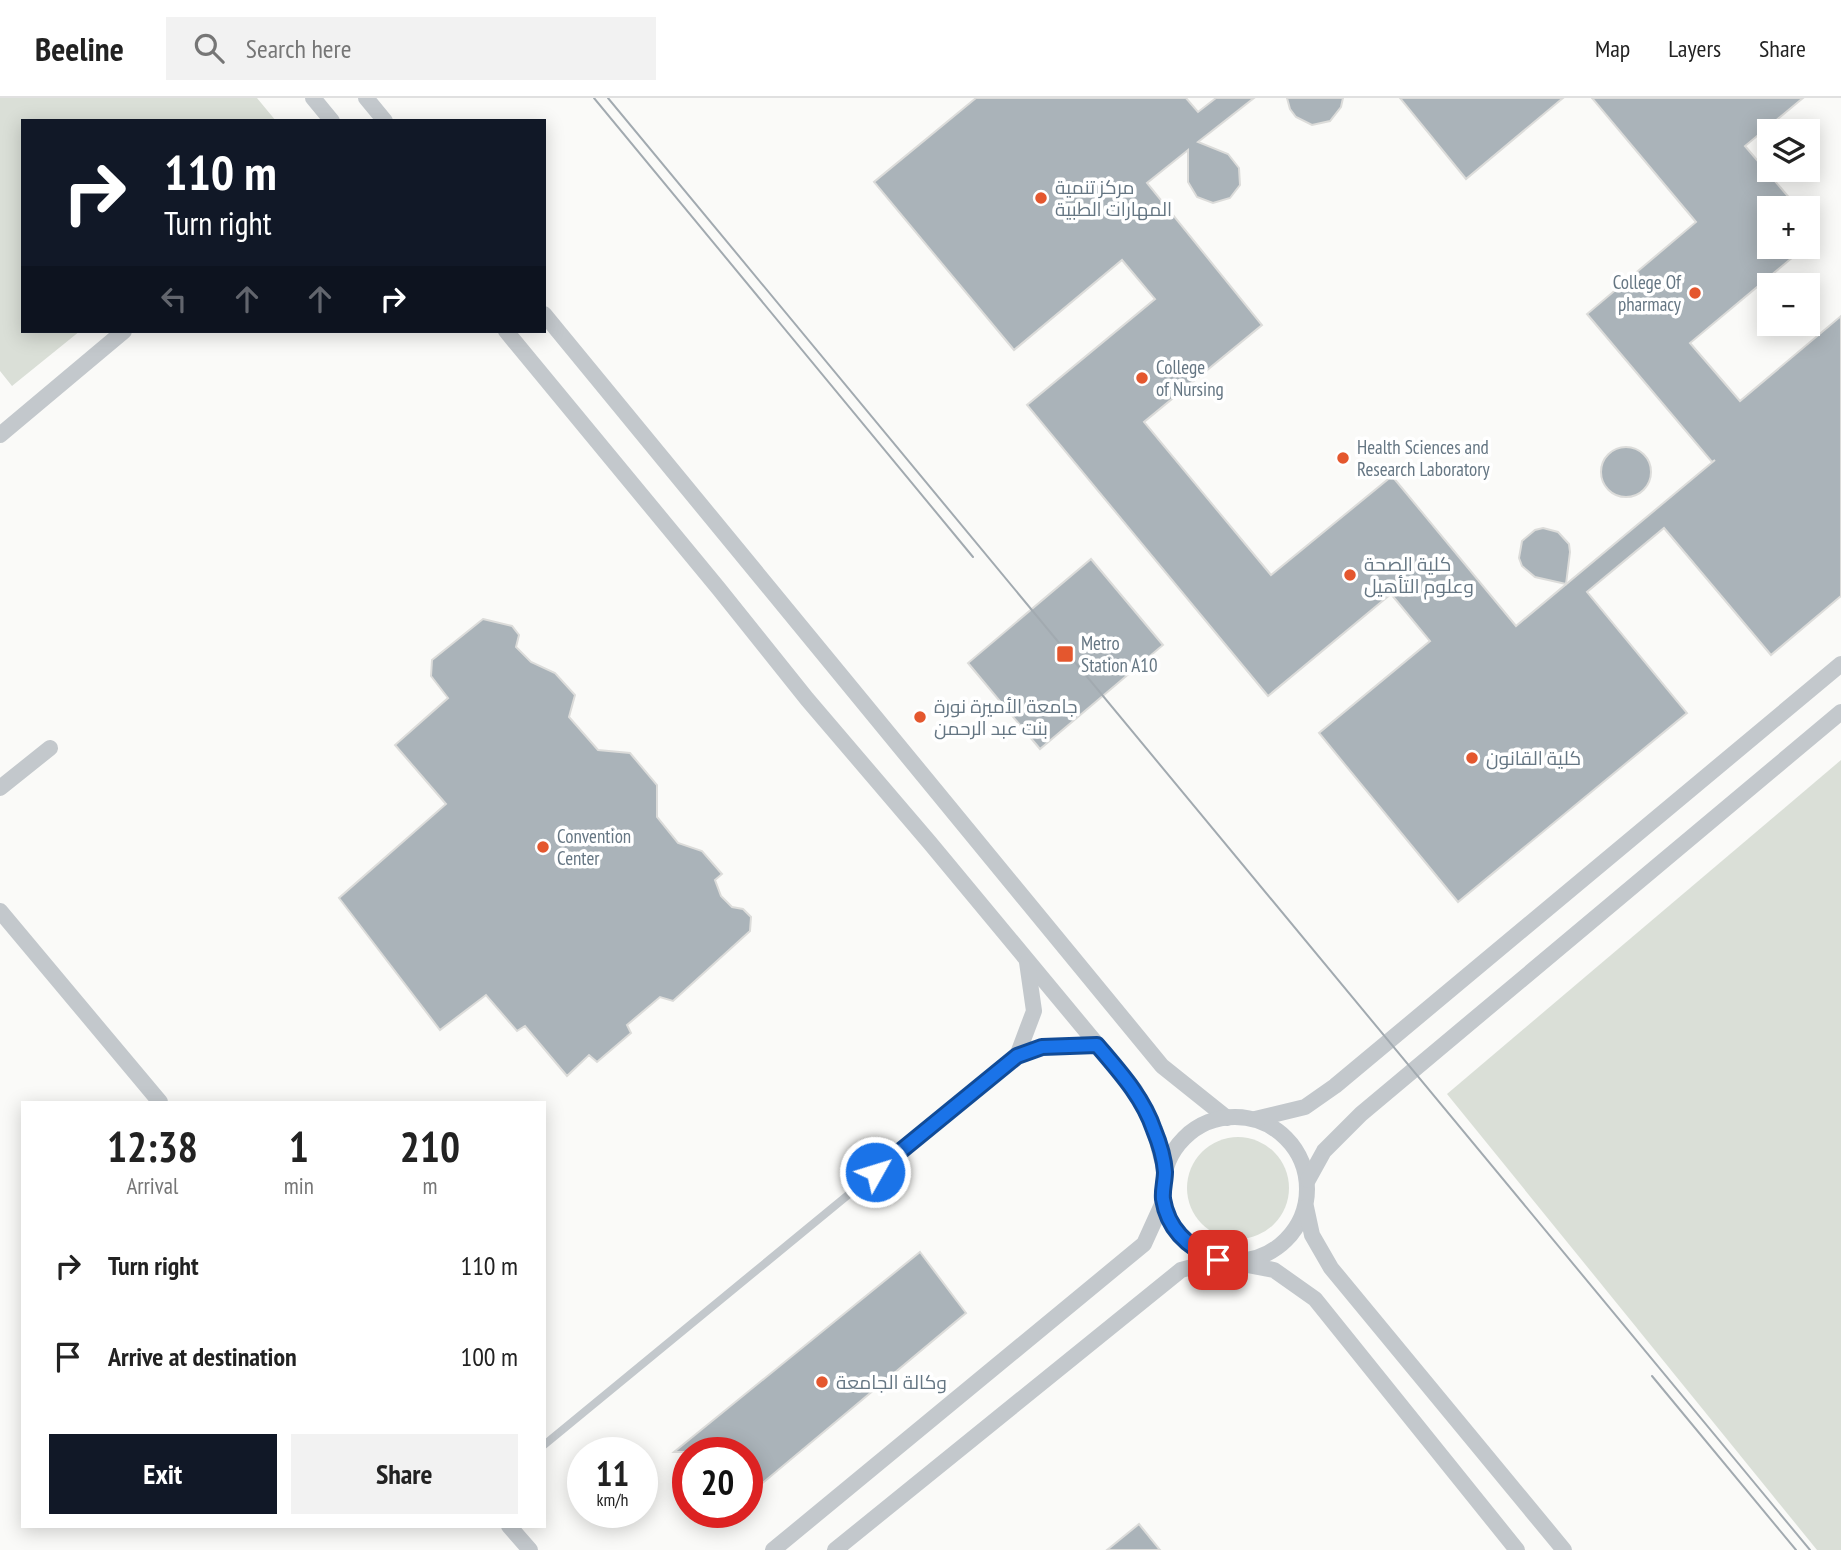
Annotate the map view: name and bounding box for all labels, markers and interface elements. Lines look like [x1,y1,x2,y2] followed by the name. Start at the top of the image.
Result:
[166,17,656,80] search box
[35,27,124,70] text: Beeline
[190,29,228,67] icon: search
[246,32,351,65] text: Search here
[1595,33,1630,64] text: Map
[1668,33,1721,64] text: Layers
[1759,33,1806,64] text: Share
[1757,119,1820,336] map controls
[1757,119,1820,182] button: layers
[164,140,277,204] text: 110 m
[49,147,140,238] icon: right
[1055,175,1172,221] place label: مركز تنمية المهارات الطبية
[1033,190,1049,206] marker: مركز تنمية المهارات الطبية
[1757,196,1820,259] button: +
[164,202,272,244] text: Turn right
[1613,270,1682,316] place label: College Of pharmacy
[1757,273,1820,336] button: −
[155,280,193,318] icon: left
[228,280,266,318] icon: ahead
[301,280,339,318] icon: ahead
[374,280,412,318] icon: right
[1687,285,1703,301] marker: College Of pharmacy
[1156,355,1224,401] place label: College of Nursing
[1134,370,1150,386] marker: College of Nursing
[1357,435,1490,481] place label: Health Sciences and Research Laboratory
[1335,450,1351,466] marker: Health Sciences and Research Laboratory
[1364,552,1474,600] place label: كلية الصحة وعلوم التأهيل
[1342,567,1358,583] marker: كلية الصحة وعلوم التأهيل
[1081,631,1157,677] place label: Metro Station A10
[1055,644,1075,664] marker: Metro Station A10
[934,694,1078,740] place label: جامعة الأميرة نورة بنت عبد الرحمن
[912,709,928,725] marker: جامعة الأميرة نورة بنت عبد الرحمن
[1486,746,1581,770] place label: كلية القانون
[1464,750,1480,766] marker: كلية القانون
[557,824,631,870] place label: Convention Center
[535,839,551,855] marker: Convention Center
[107,1119,198,1174] text: 12:38
[289,1119,309,1174] text: 1
[400,1119,460,1174] text: 210
[838,1135,912,1209] position arrow
[126,1171,178,1200] text: Arrival
[284,1171,314,1200] text: min
[422,1171,437,1200] text: m
[1188,1230,1248,1290] pin
[1199,1241,1237,1279] icon: arrive
[49,1247,87,1285] icon: right
[108,1249,199,1282] text: Turn right
[460,1249,518,1282] text: 110 m
[49,1338,87,1376] icon: arrive
[108,1340,297,1373] text: Arrive at destination
[460,1340,518,1373] text: 100 m
[836,1370,947,1394] place label: وكالة الجامعة
[814,1374,830,1390] marker: وكالة الجامعة
[49,1434,277,1514] button: Exit
[291,1434,518,1514] button: Share
[672,1437,763,1528] speed limit sign: 20
[596,1450,629,1496] text: 11
[597,1488,628,1511] text: km/h

